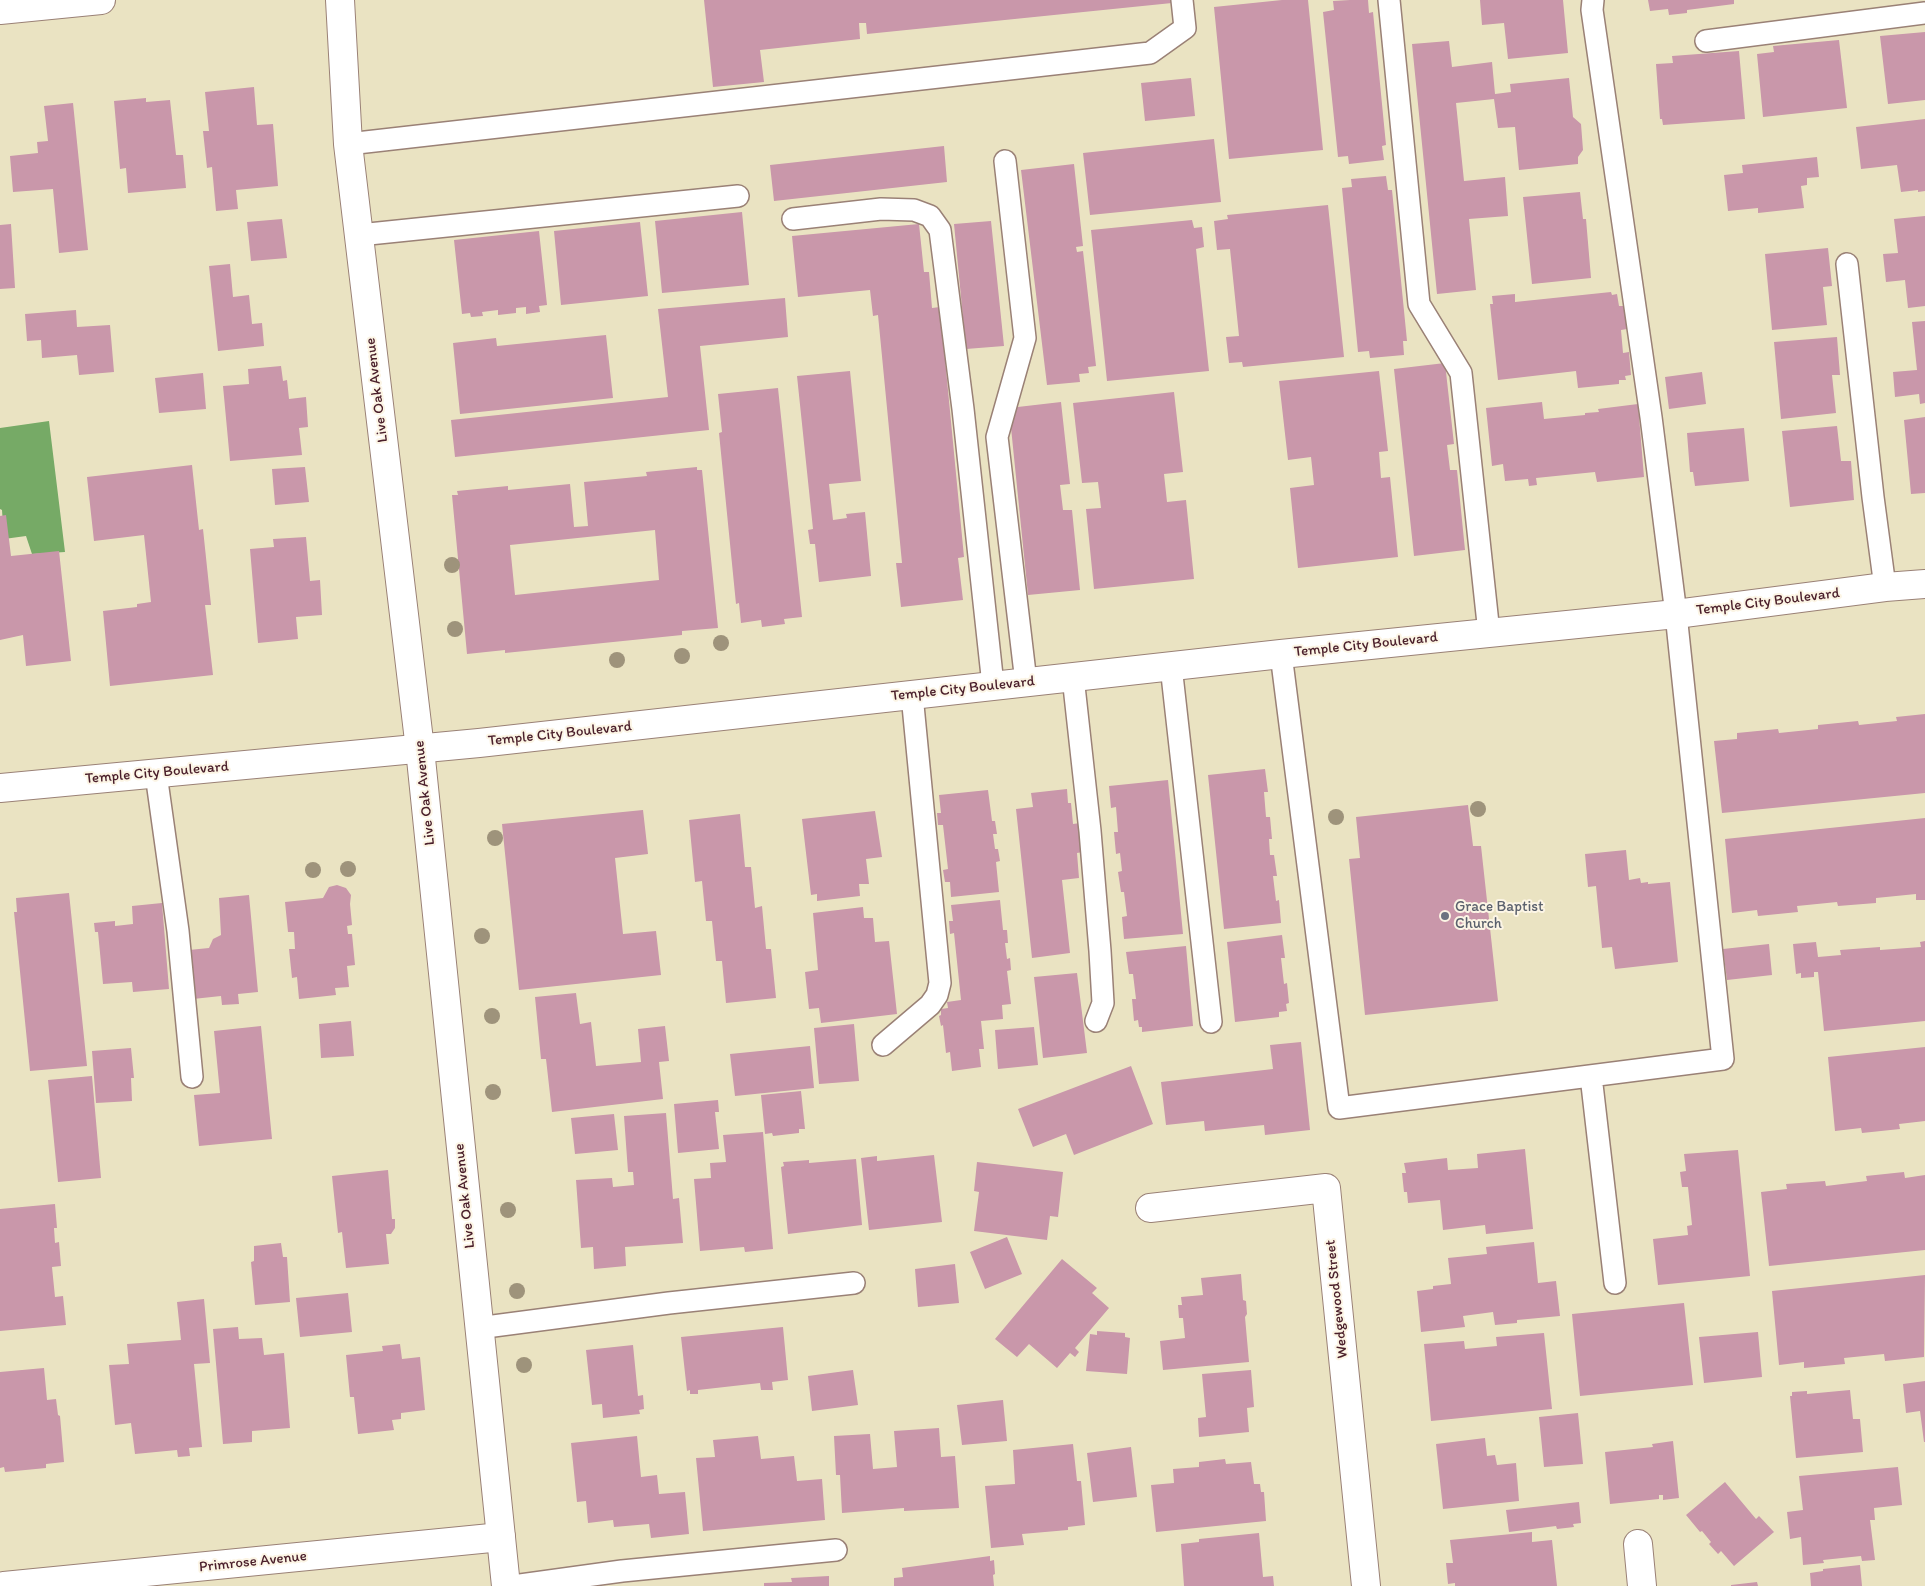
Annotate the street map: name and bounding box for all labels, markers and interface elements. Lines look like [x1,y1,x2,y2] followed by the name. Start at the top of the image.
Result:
[362,337,392,443] street label: Live Oak Avenue
[1695,584,1841,620] street label: Temple City Boulevard
[1293,629,1439,661] street label: Temple City Boulevard
[890,673,1036,705] street label: Temple City Boulevard
[487,718,633,750] street label: Temple City Boulevard
[411,740,439,846] street label: Live Oak Avenue
[84,758,230,788] street label: Temple City Boulevard
[1455,898,1544,933] place label: Grace Baptist Church
[1439,910,1451,922] marker: Grace Baptist Church
[451,1143,479,1249] street label: Live Oak Avenue
[1322,1239,1352,1359] street label: Wedgewood Street
[198,1547,308,1577] street label: Primrose Avenue

